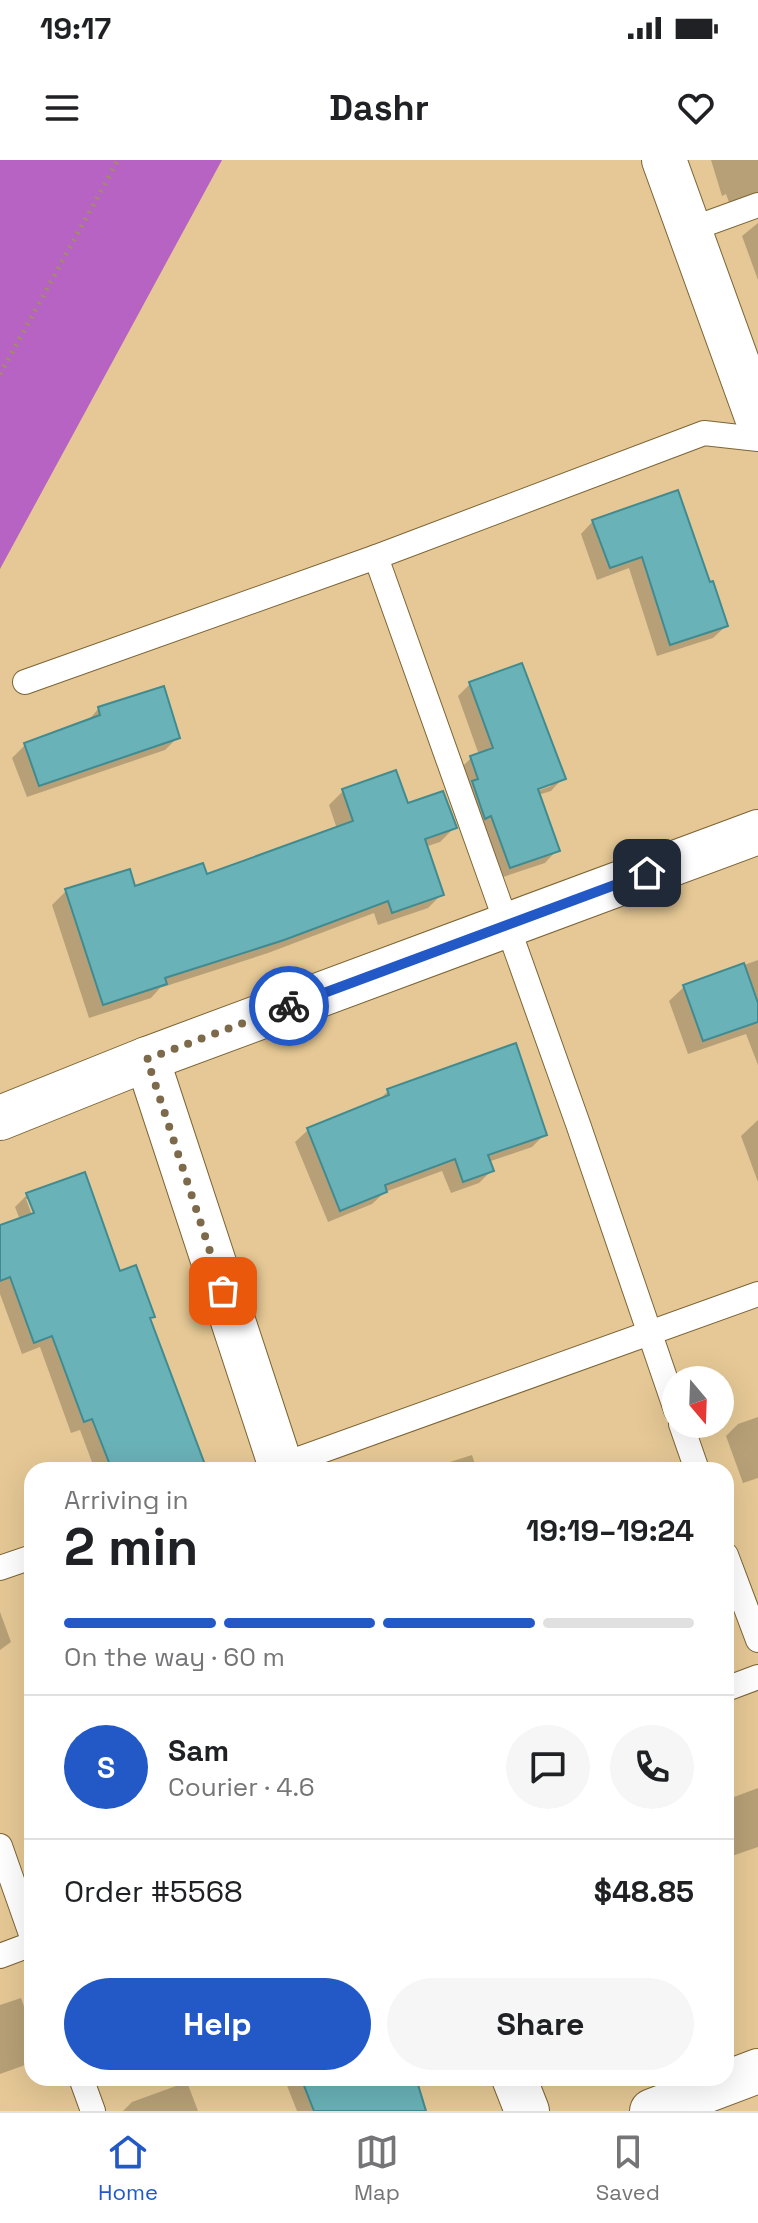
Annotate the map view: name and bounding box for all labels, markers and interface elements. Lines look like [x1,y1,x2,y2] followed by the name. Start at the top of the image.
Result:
[40,9,111,48] text: 19:17
[329,85,429,131] text: Dashr
[40,86,84,130] icon: menu
[674,86,718,130] icon: heart
[613,839,681,907] pin
[625,851,669,895] icon: home
[249,966,329,1046] courier
[267,984,311,1028] icon: bike
[189,1257,257,1325] pin
[201,1269,245,1313] icon: bag
[662,1366,734,1438] north arrow
[662,1366,734,1438] map controls
[64,1483,188,1517] text: Arriving in
[526,1511,694,1550] text: 19:19–19:24
[64,1514,198,1580] text: 2 min
[64,1640,285,1674] text: On the way · 60 m
[506,1725,590,1809] button: chat
[610,1725,694,1809] button: phone
[168,1731,229,1770] text: Sam
[97,1748,115,1787] text: S
[168,1770,315,1804] text: Courier · 4.6
[64,1872,243,1911] text: Order #5568
[594,1872,694,1911] text: $48.85
[64,1978,371,2070] button: Help
[387,1978,694,2070] button: Share
[98,2130,158,2206] tab: Home
[354,2130,400,2206] tab: Map
[596,2130,660,2206] tab: Saved

